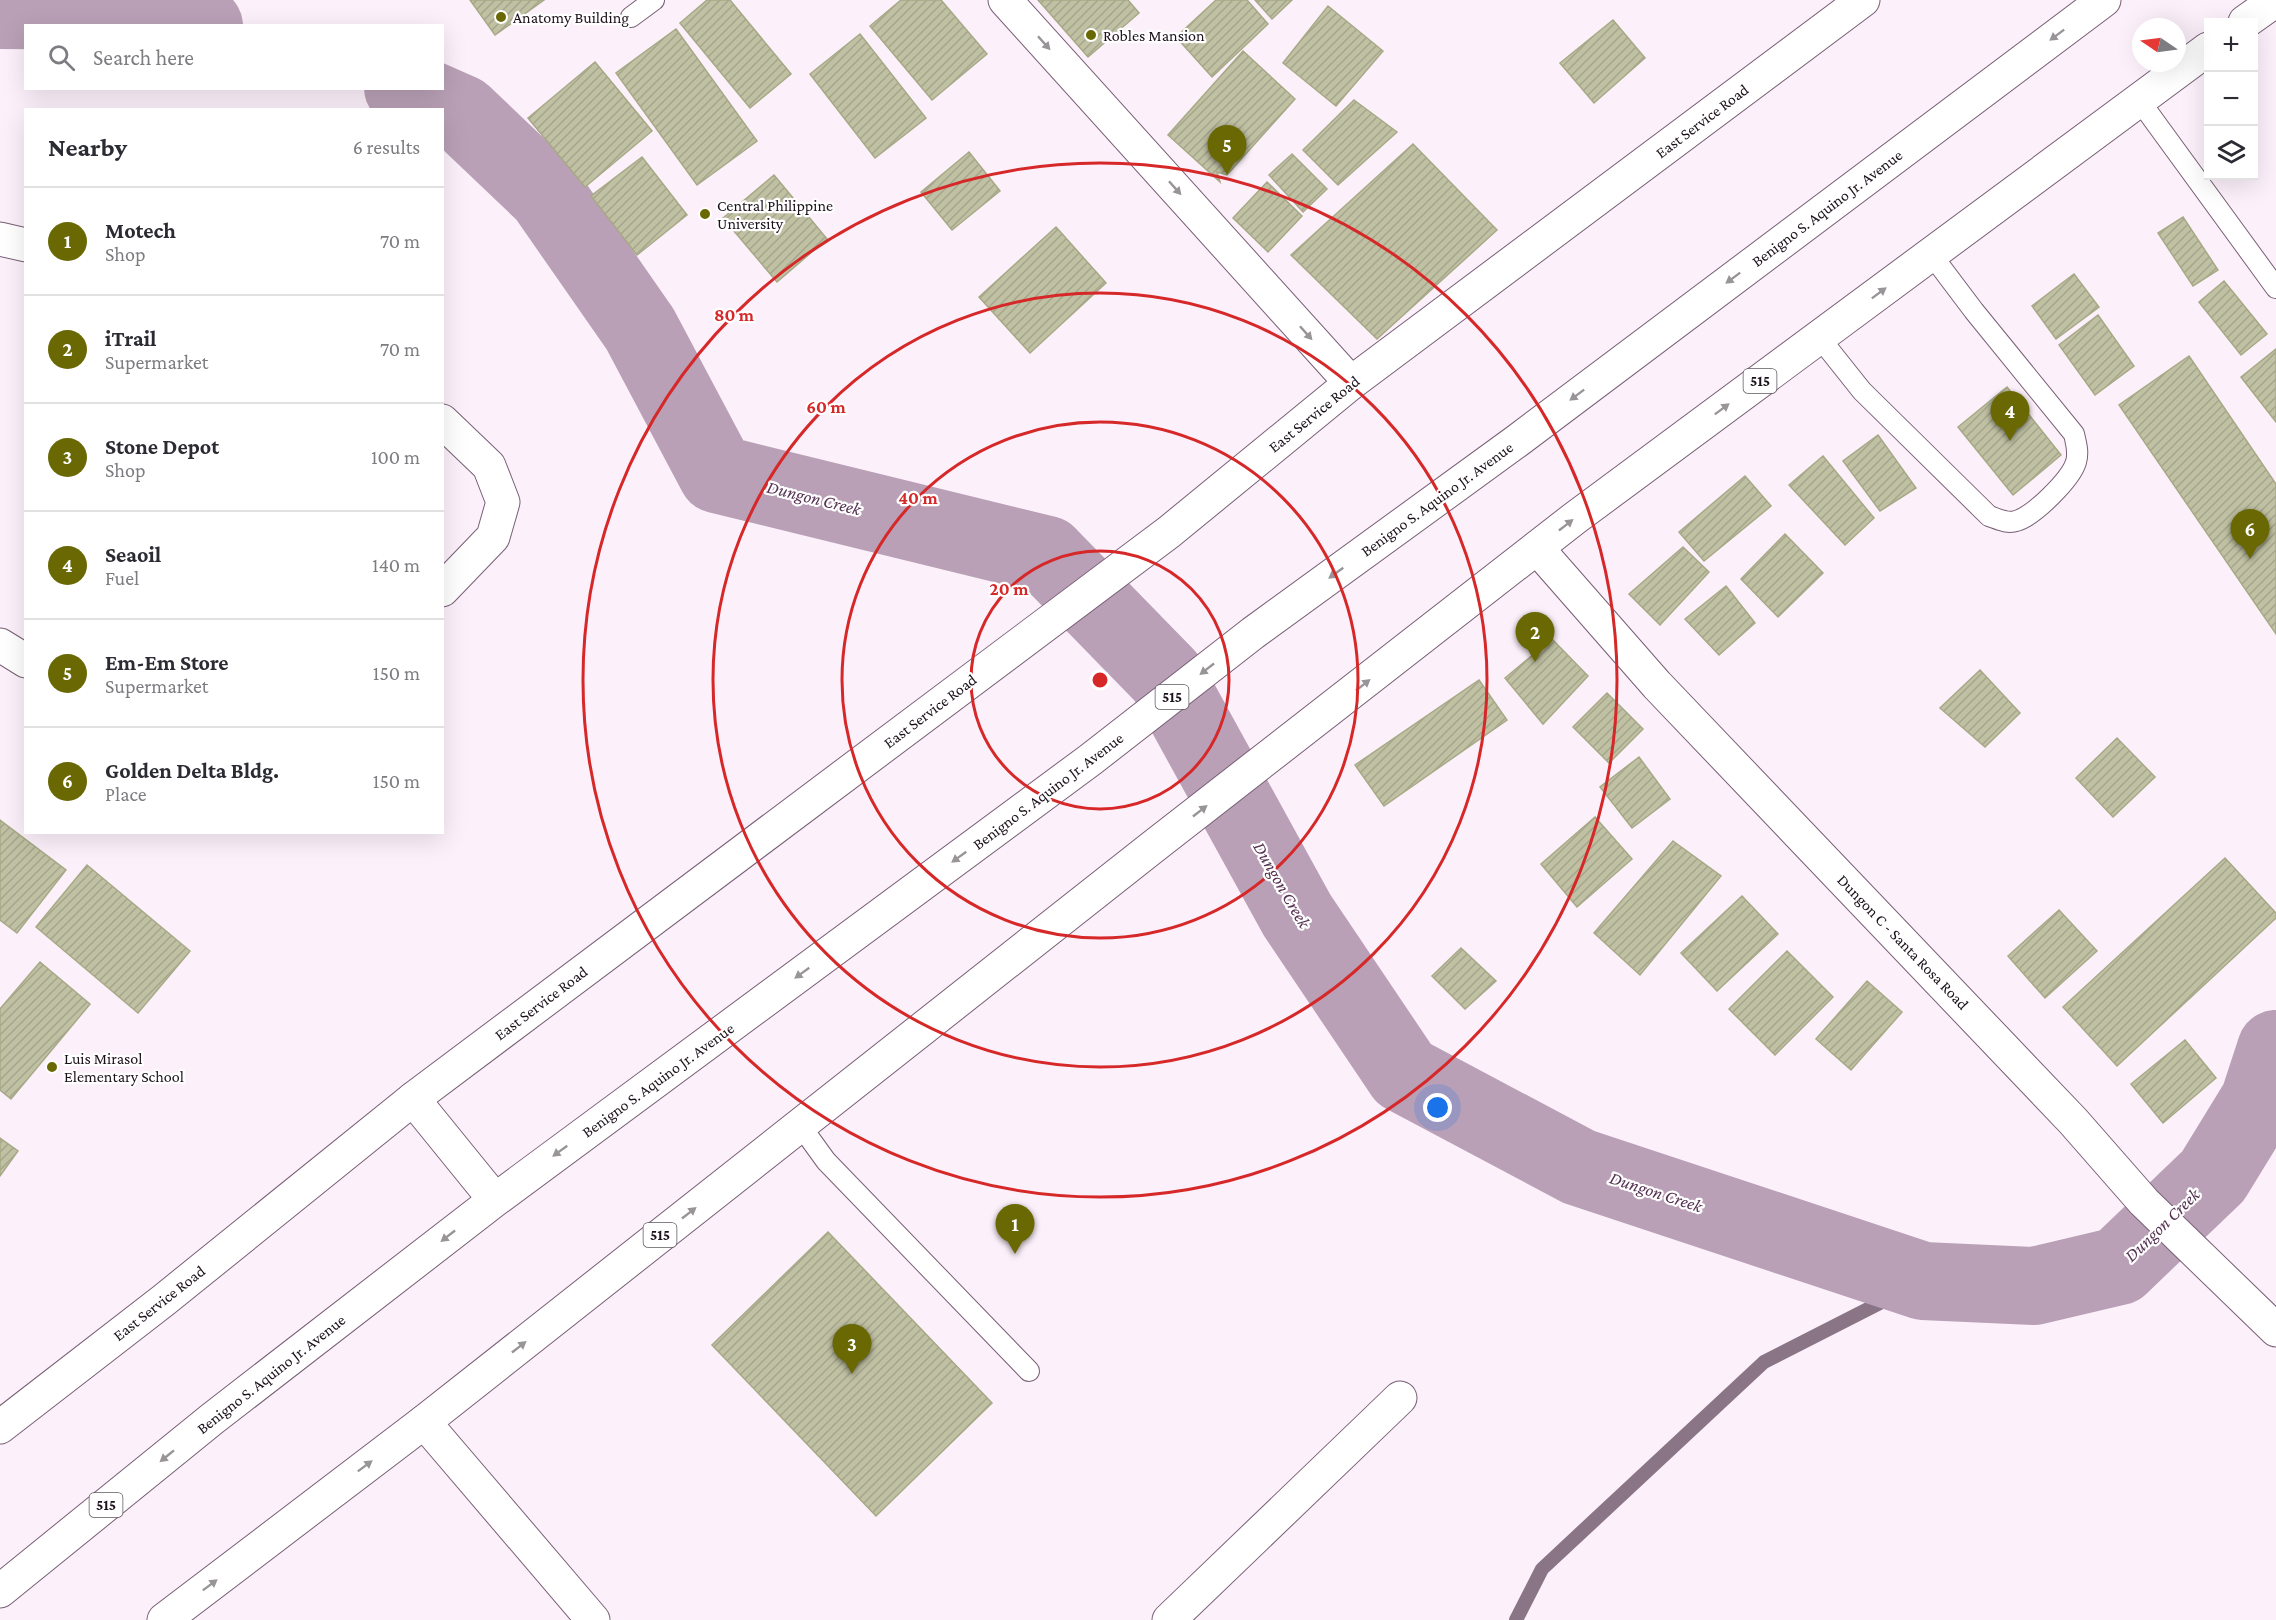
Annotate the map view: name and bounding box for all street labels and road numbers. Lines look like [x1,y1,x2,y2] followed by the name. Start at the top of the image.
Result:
[1652,80,1752,161] street label: East Service Road
[1749,146,1906,271] street label: Benigno S. Aquino Jr. Avenue
[1744,369,1776,393] road number: 515
[1265,372,1363,456] street label: East Service Road
[1358,438,1517,561] street label: Benigno S. Aquino Jr. Avenue
[880,670,980,751] street label: East Service Road
[1156,685,1188,709] road number: 515
[970,729,1127,854] street label: Benigno S. Aquino Jr. Avenue
[1833,871,1972,1014] street label: Dungon C - Santa Rosa Road
[491,962,591,1043] street label: East Service Road
[579,1019,738,1142] street label: Benigno S. Aquino Jr. Avenue
[644,1223,676,1247] road number: 515
[110,1262,209,1344] street label: East Service Road
[194,1311,349,1438] street label: Benigno S. Aquino Jr. Avenue
[90,1493,122,1517] road number: 515

